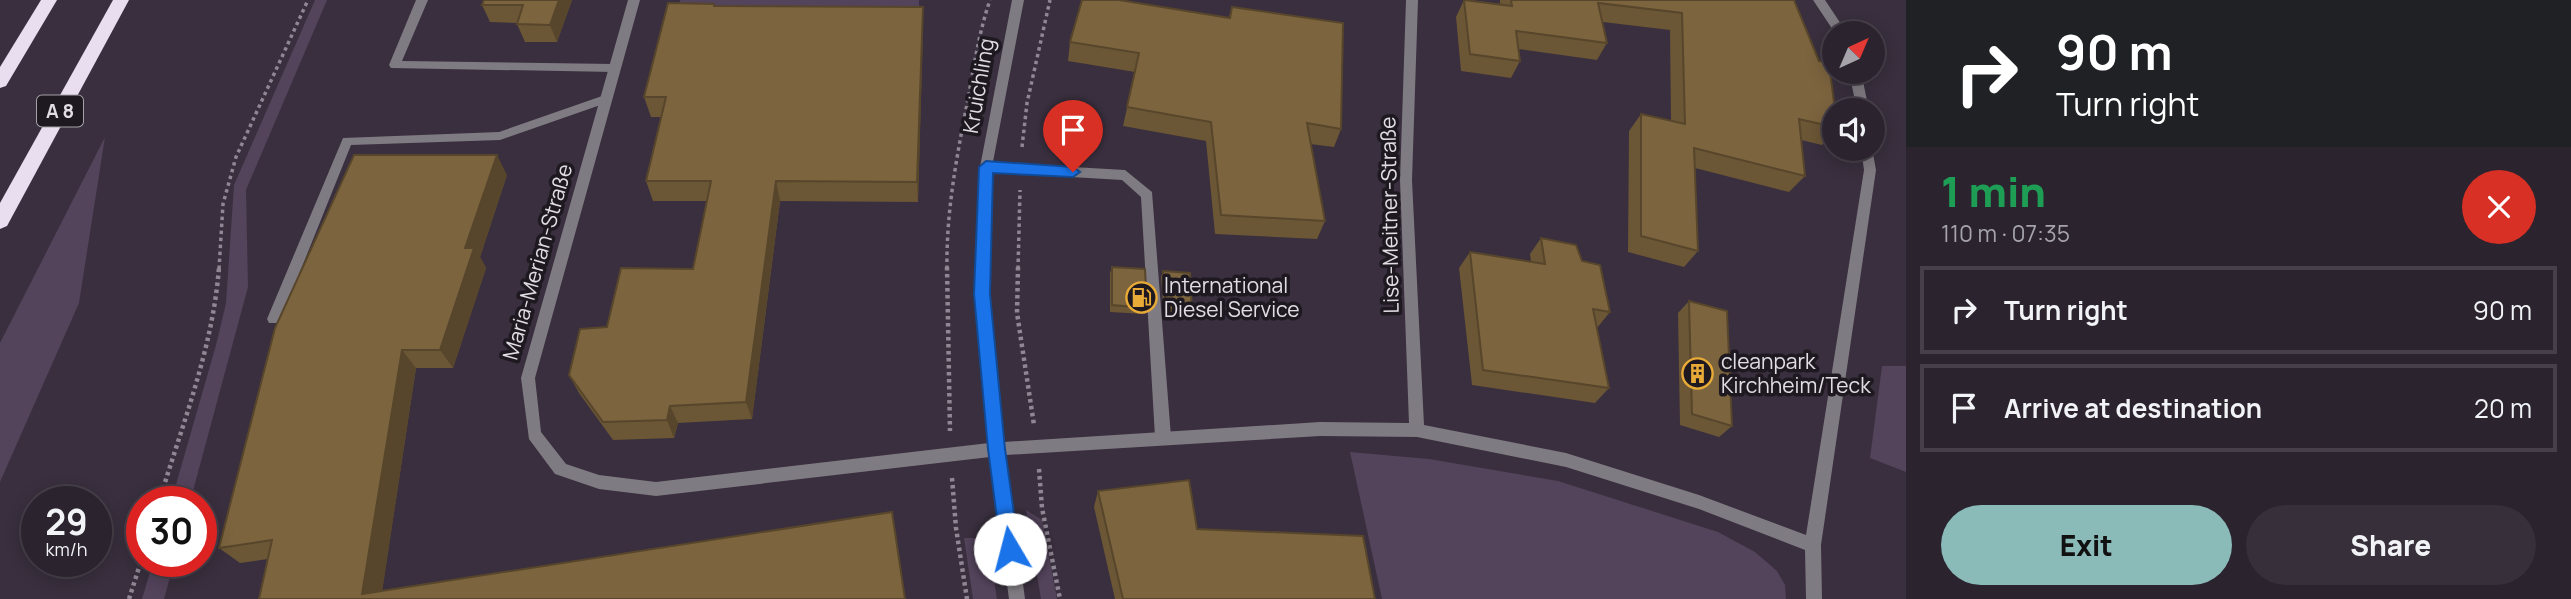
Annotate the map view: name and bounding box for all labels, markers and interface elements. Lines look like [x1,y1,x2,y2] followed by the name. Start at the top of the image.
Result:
[2056,18,2173,85] text: 90 m
[1822,21,1885,84] north arrow
[1822,21,1885,161] map controls
[1941,28,2032,119] icon: right
[956,36,1000,136] street label: Kruichling
[2056,82,2199,126] text: Turn right
[37,96,83,127] road number: A 8
[1822,98,1885,161] button: sound
[1043,100,1103,172] pin
[1054,111,1092,149] icon: arrive
[1373,116,1405,314] street label: Lise-Meitner-Straße
[496,160,578,363] street label: Maria-Merian-Straße
[1941,162,2046,220] text: 1 min
[2462,170,2536,244] button: close
[1941,217,2070,249] text: 110 m · 07:35
[1164,271,1300,323] place label: International Diesel Service
[1124,281,1158,315] fuel station icon: International Diesel Service
[1945,291,1983,329] icon: right
[2004,292,2128,328] text: Turn right
[2473,292,2532,328] text: 90 m
[1721,347,1871,399] place label: cleanpark Kirchheim/Teck
[1681,357,1715,391] building icon: cleanpark Kirchheim/Teck
[1945,389,1983,427] icon: arrive
[2004,390,2262,426] text: Arrive at destination
[2474,390,2532,426] text: 20 m
[126,486,217,577] speed limit sign: 30
[45,498,88,546] text: 29
[1941,505,2232,585] button: Exit
[2246,505,2536,585] button: Share
[973,512,1047,586] position arrow
[46,537,87,561] text: km/h

